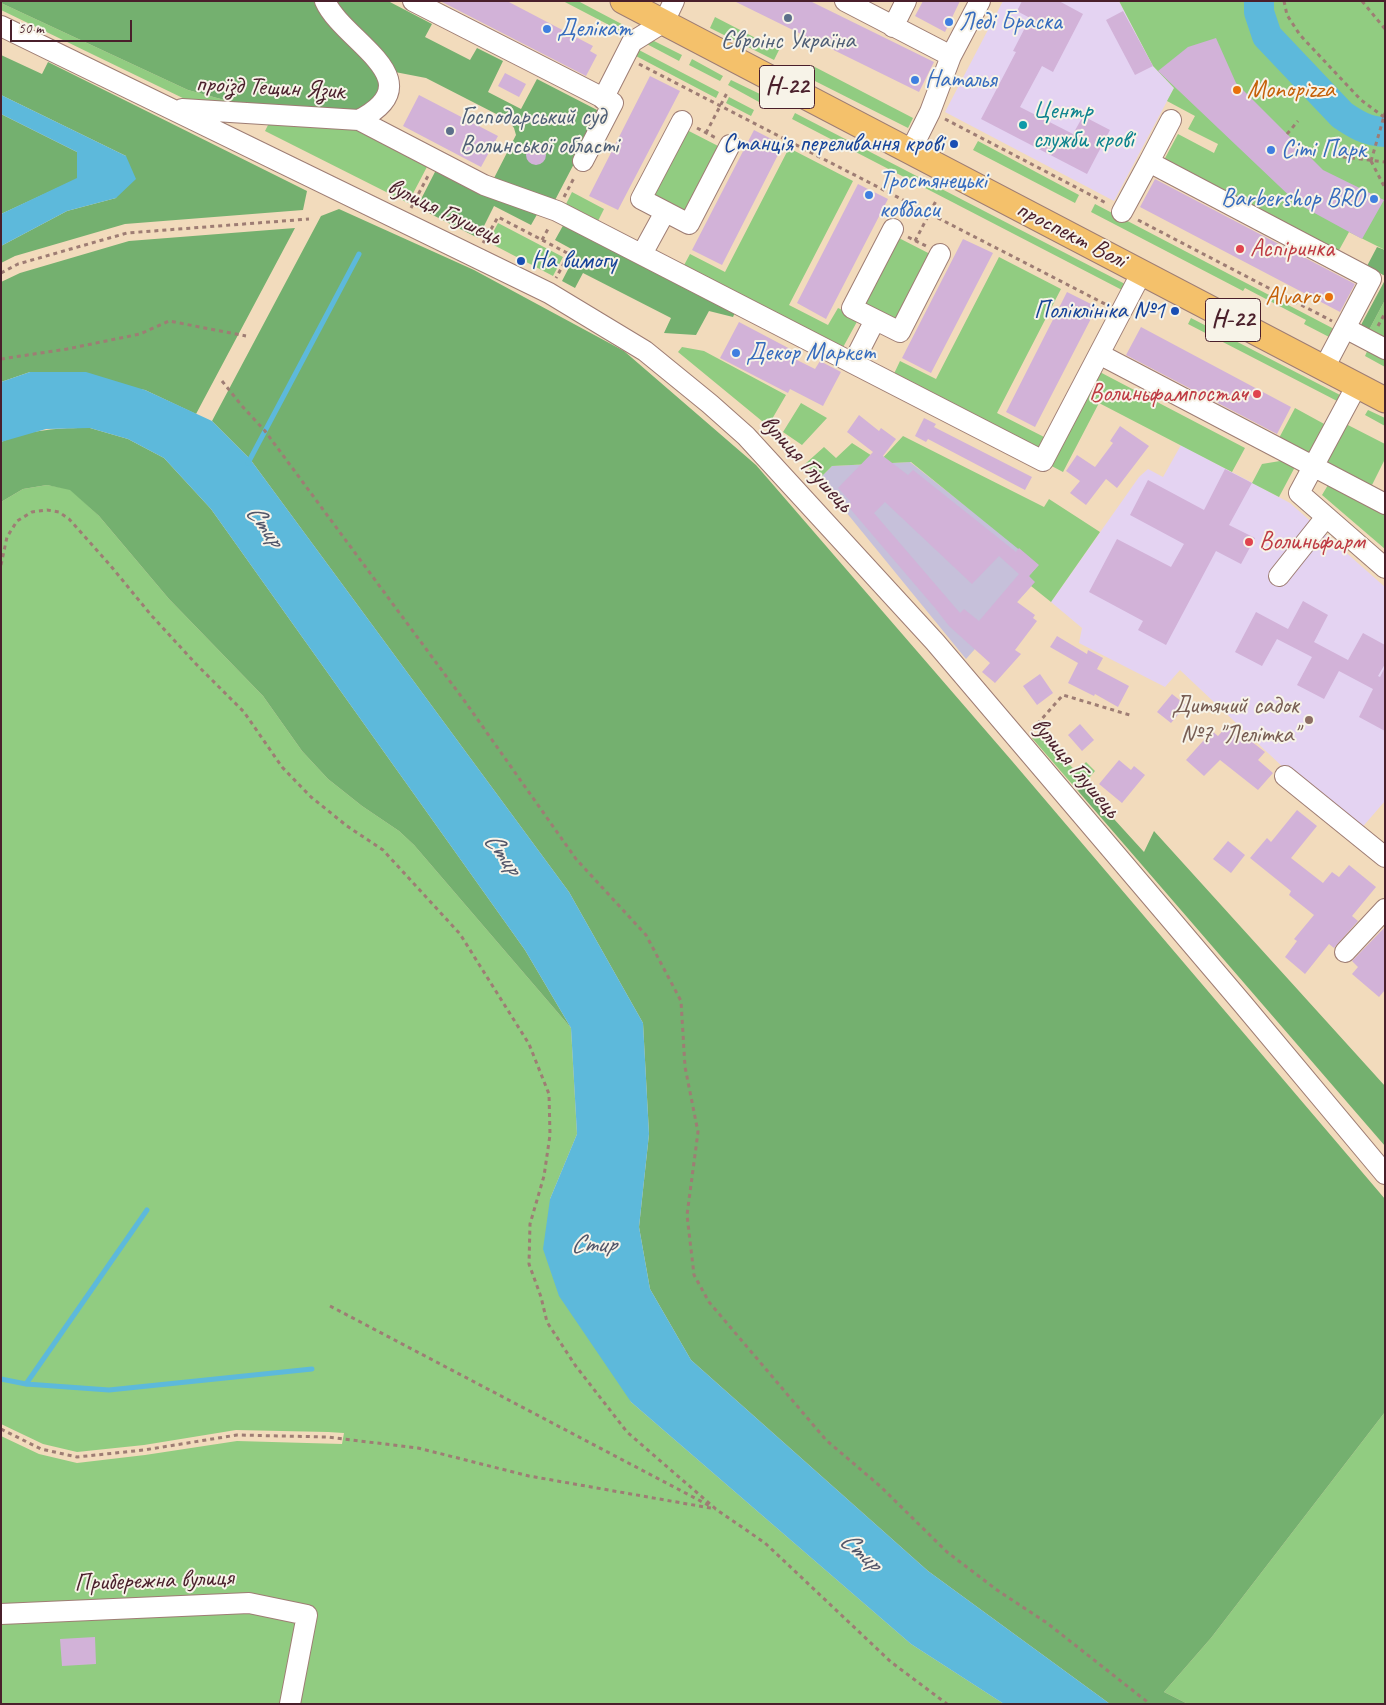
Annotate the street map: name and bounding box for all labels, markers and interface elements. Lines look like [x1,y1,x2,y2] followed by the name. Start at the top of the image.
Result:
[959,7,1062,37] place label: Леді Браска
[12,10,135,42] scale bar
[782,12,794,24] marker: Євроінс Україна
[557,14,632,44] place label: Делікат
[943,16,955,28] marker: Леді Браска
[18,19,44,38] text: 50 m
[541,23,553,35] marker: Делікат
[721,26,855,56] place label: Євроінс Україна
[760,65,814,108] road number: Н-22
[925,65,996,95] place label: Наталья
[195,69,345,107] street label: проїзд Тещин Язик
[909,74,921,86] marker: Наталья
[1247,75,1335,105] place label: Monopizza
[1231,84,1243,96] marker: Monopizza
[1033,96,1134,155] place label: Центр служби крові
[460,102,618,161] place label: Господарський суд Волинської області
[1017,119,1029,131] marker: Центр служби крові
[444,125,456,137] marker: Господарський суд Волинської області
[723,129,944,159] place label: Станція переливання крові
[1281,135,1366,165] place label: Сіті Парк
[948,138,960,150] marker: Станція переливання крові
[1265,144,1277,156] marker: Сіті Парк
[879,166,987,225] place label: Тростянецькі ковбаси
[382,172,506,252] street label: вулиця Глушець
[1221,184,1364,214] place label: Barbershop BRO
[863,189,875,201] marker: Тростянецькі ковбаси
[1368,193,1380,205] marker: Barbershop BRO
[1011,194,1131,276] street label: проспект Волі
[1250,234,1334,264] place label: Аспіринка
[1234,243,1246,255] marker: Аспіринка
[531,246,616,276] place label: На вимогу
[515,255,527,267] marker: На вимогу
[1265,282,1319,312] place label: Alvaro
[1323,291,1335,303] marker: Alvaro
[1034,296,1165,326] place label: Поліклініка №1
[1206,298,1260,342] road number: Н-22
[1169,305,1181,317] marker: Поліклініка №1
[746,338,875,368] place label: Декор Маркет
[730,347,742,359] marker: Декор Маркет
[1089,379,1247,409] place label: Волиньфампостач
[1251,388,1263,400] marker: Волиньфампостач
[753,409,859,519] street label: вулиця Глушець
[238,499,290,553] water label: Стир
[1259,527,1365,557] place label: Волиньфарм
[1243,536,1255,548] marker: Волиньфарм
[1171,691,1299,750] place label: Дитячий садок №7 "Лелітка"
[1024,711,1126,825] street label: вулиця Глушець
[1303,714,1315,726] marker: Дитячий садок №7 "Лелітка"
[476,827,528,881] water label: Стир
[570,1229,616,1261] water label: Стир
[833,1525,887,1579] water label: Стир
[74,1563,234,1599] street label: Прибережна вулиця

